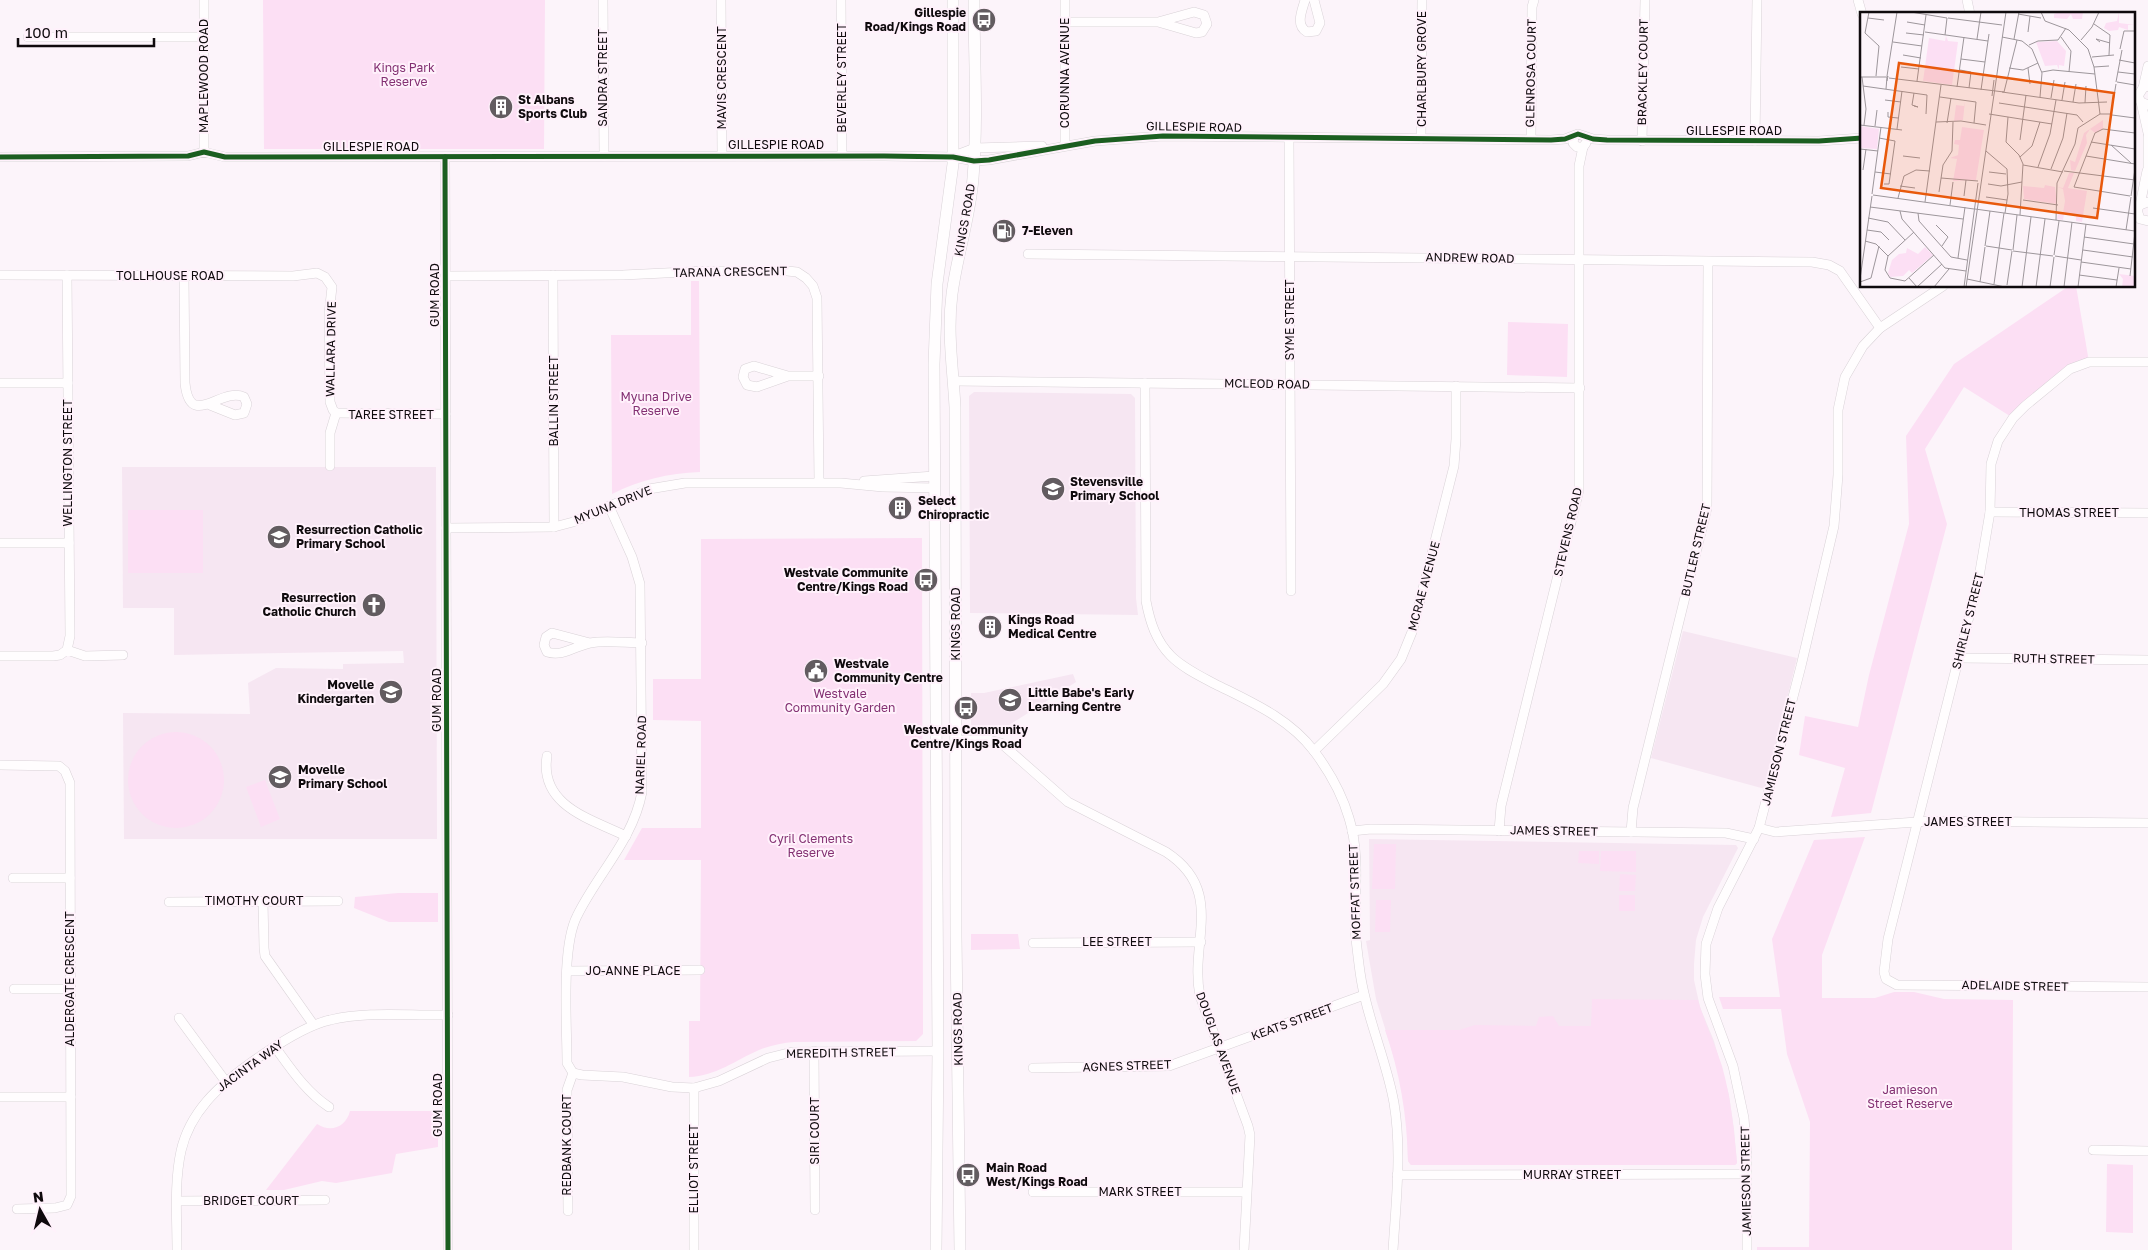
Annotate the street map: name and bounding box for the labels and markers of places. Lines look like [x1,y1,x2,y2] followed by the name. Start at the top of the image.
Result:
[864,5,966,34] place label: Gillespie Road/Kings Road
[971,7,997,33] bus stop icon: Gillespie Road/Kings Road
[518,92,588,121] place label: St Albans Sports Club
[488,94,514,120] building icon: St Albans Sports Club
[991,218,1017,244] fuel station icon: 7-Eleven
[1022,223,1073,238] place label: 7-Eleven
[1070,474,1159,503] place label: Stevensville Primary School
[1040,476,1066,502] school or university icon: Stevensville Primary School
[918,493,990,522] place label: Select Chiropractic
[887,495,913,521] building icon: Select Chiropractic
[296,522,423,551] place label: Resurrection Catholic Primary School
[266,524,292,550] school or university icon: Resurrection Catholic Primary School
[784,565,908,594] place label: Westvale Communite Centre/Kings Road
[913,567,939,593] bus stop icon: Westvale Communite Centre/Kings Road
[262,590,356,619] place label: Resurrection Catholic Church
[361,592,387,618] church icon: Resurrection Catholic Church
[1008,612,1097,641] place label: Kings Road Medical Centre
[977,614,1003,640] building icon: Kings Road Medical Centre
[834,656,943,685] place label: Westvale Community Centre
[803,658,829,684] public building icon: Westvale Community Centre
[297,677,374,706] place label: Movelle Kindergarten
[378,679,404,705] school or university icon: Movelle Kindergarten
[1028,685,1135,714] place label: Little Babe's Early Learning Centre
[997,687,1023,713] school or university icon: Little Babe's Early Learning Centre
[953,695,979,721] bus stop icon: Westvale Community Centre/Kings Road
[904,722,1029,751] place label: Westvale Community Centre/Kings Road
[298,762,387,791] place label: Movelle Primary School
[267,764,293,790] school or university icon: Movelle Primary School
[986,1160,1088,1189] place label: Main Road West/Kings Road
[955,1162,981,1188] bus stop icon: Main Road West/Kings Road

